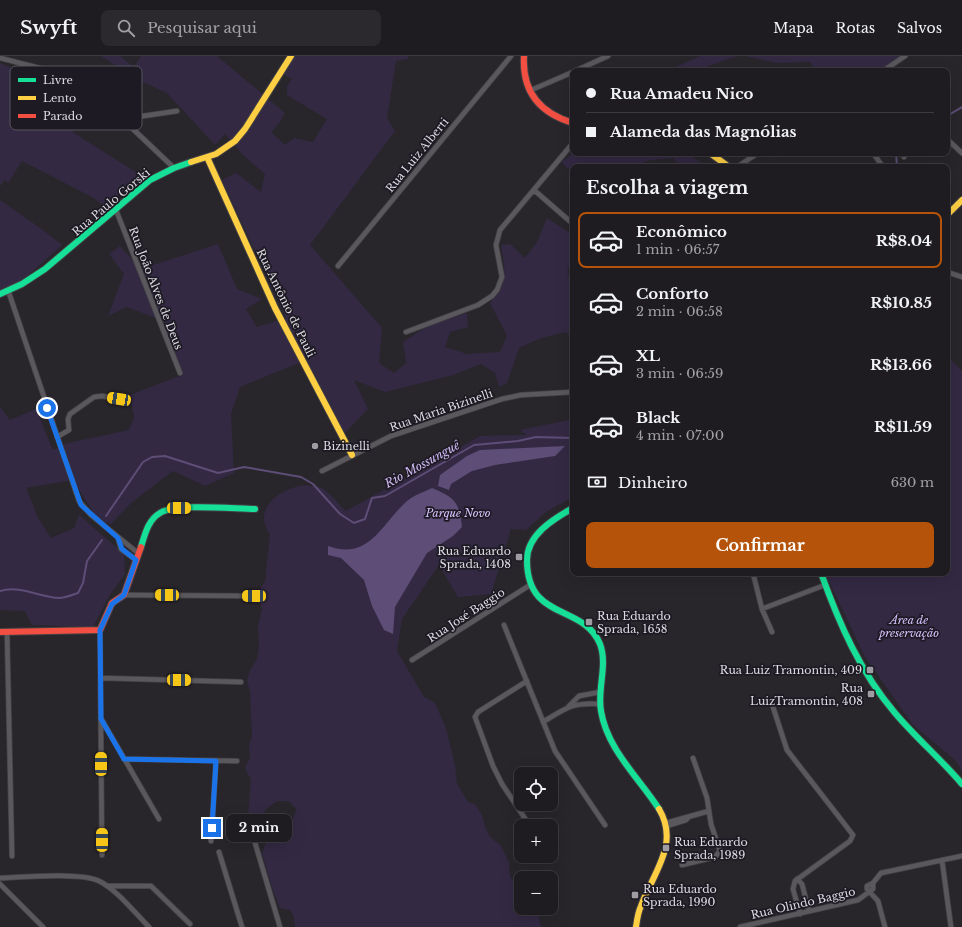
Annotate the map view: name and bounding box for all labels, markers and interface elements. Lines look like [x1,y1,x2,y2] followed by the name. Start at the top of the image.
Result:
[101,10,381,46] search box
[20,16,77,39] text: Swyft
[115,17,137,39] icon: search
[147,18,257,37] text: Pesquisar aqui
[773,19,814,37] text: Mapa
[836,19,875,37] text: Rotas
[897,19,942,37] text: Salvos
[10,66,142,130] legend
[43,73,73,87] text: Livre
[610,84,754,103] text: Rua Amadeu Nico
[43,91,76,105] text: Lento
[43,109,82,123] text: Parado
[383,115,451,195] street label: Rua Luiz Alberti
[610,122,797,141] text: Alameda das Magnólias
[69,165,153,239] street label: Rua Paulo Gorski
[586,177,749,199] text: Escolha a viagem
[588,222,624,258] icon: car
[636,222,727,241] text: Econômico
[126,225,186,351] street label: Rua João Alves de Deus
[876,231,932,250] text: R$8.04
[636,241,719,258] text: 1 min · 06:57
[254,246,318,360] street label: Rua Antônio de Pauli
[588,284,624,320] icon: car
[636,284,709,303] text: Conforto
[870,293,932,312] text: R$10.85
[636,303,723,320] text: 2 min · 06:58
[588,346,624,382] icon: car
[636,346,660,365] text: XL
[870,355,932,374] text: R$13.66
[636,365,723,382] text: 3 min · 06:59
[388,386,495,434] street label: Rua Maria Bizinelli
[106,391,132,407] car
[38,399,56,417] route start
[588,408,624,444] icon: car
[636,408,680,427] text: Black
[874,417,932,436] text: R$11.59
[636,427,724,444] text: 4 min · 07:00
[381,436,464,491] water label: Rio Mossunguê
[323,439,370,453] place label: Bizinelli
[310,441,320,451] marker: Bizinelli
[586,471,608,493] icon: cash
[618,473,688,492] text: Dinheiro
[891,474,934,491] text: 630 m
[167,502,191,514] car
[424,506,491,520] park label: Parque Novo
[586,522,934,568] button: Confirmar
[437,544,511,571] place label: Rua Eduardo Sprada, 1408
[514,552,524,562] marker: Rua Eduardo Sprada, 1408
[425,585,507,645] street label: Rua José Baggio
[155,589,179,601] car
[242,590,266,602] car
[597,609,671,636] place label: Rua Eduardo Sprada, 1658
[877,613,939,640] park label: Área de preservação
[584,617,594,627] marker: Rua Eduardo Sprada, 1658
[720,663,862,677] place label: Rua Luiz Tramontin, 409
[865,665,875,675] marker: Rua Luiz Tramontin, 409
[167,674,191,686] car
[750,681,864,708] place label: Rua LuizTramontin, 408
[866,689,876,699] marker: Rua LuizTramontin, 408
[95,752,107,776] car
[514,767,558,915] map controls
[514,767,558,811] button: locate
[226,814,292,842] callout: 2 min
[203,819,221,837] route end
[239,819,279,836] text: 2 min
[514,819,558,863] button: +
[96,828,108,852] car
[674,835,748,862] place label: Rua Eduardo Sprada, 1989
[661,843,671,853] marker: Rua Eduardo Sprada, 1989
[514,871,558,915] button: −
[643,882,717,909] place label: Rua Eduardo Sprada, 1990
[749,884,857,922] street label: Rua Olindo Baggio
[630,890,640,900] marker: Rua Eduardo Sprada, 1990

